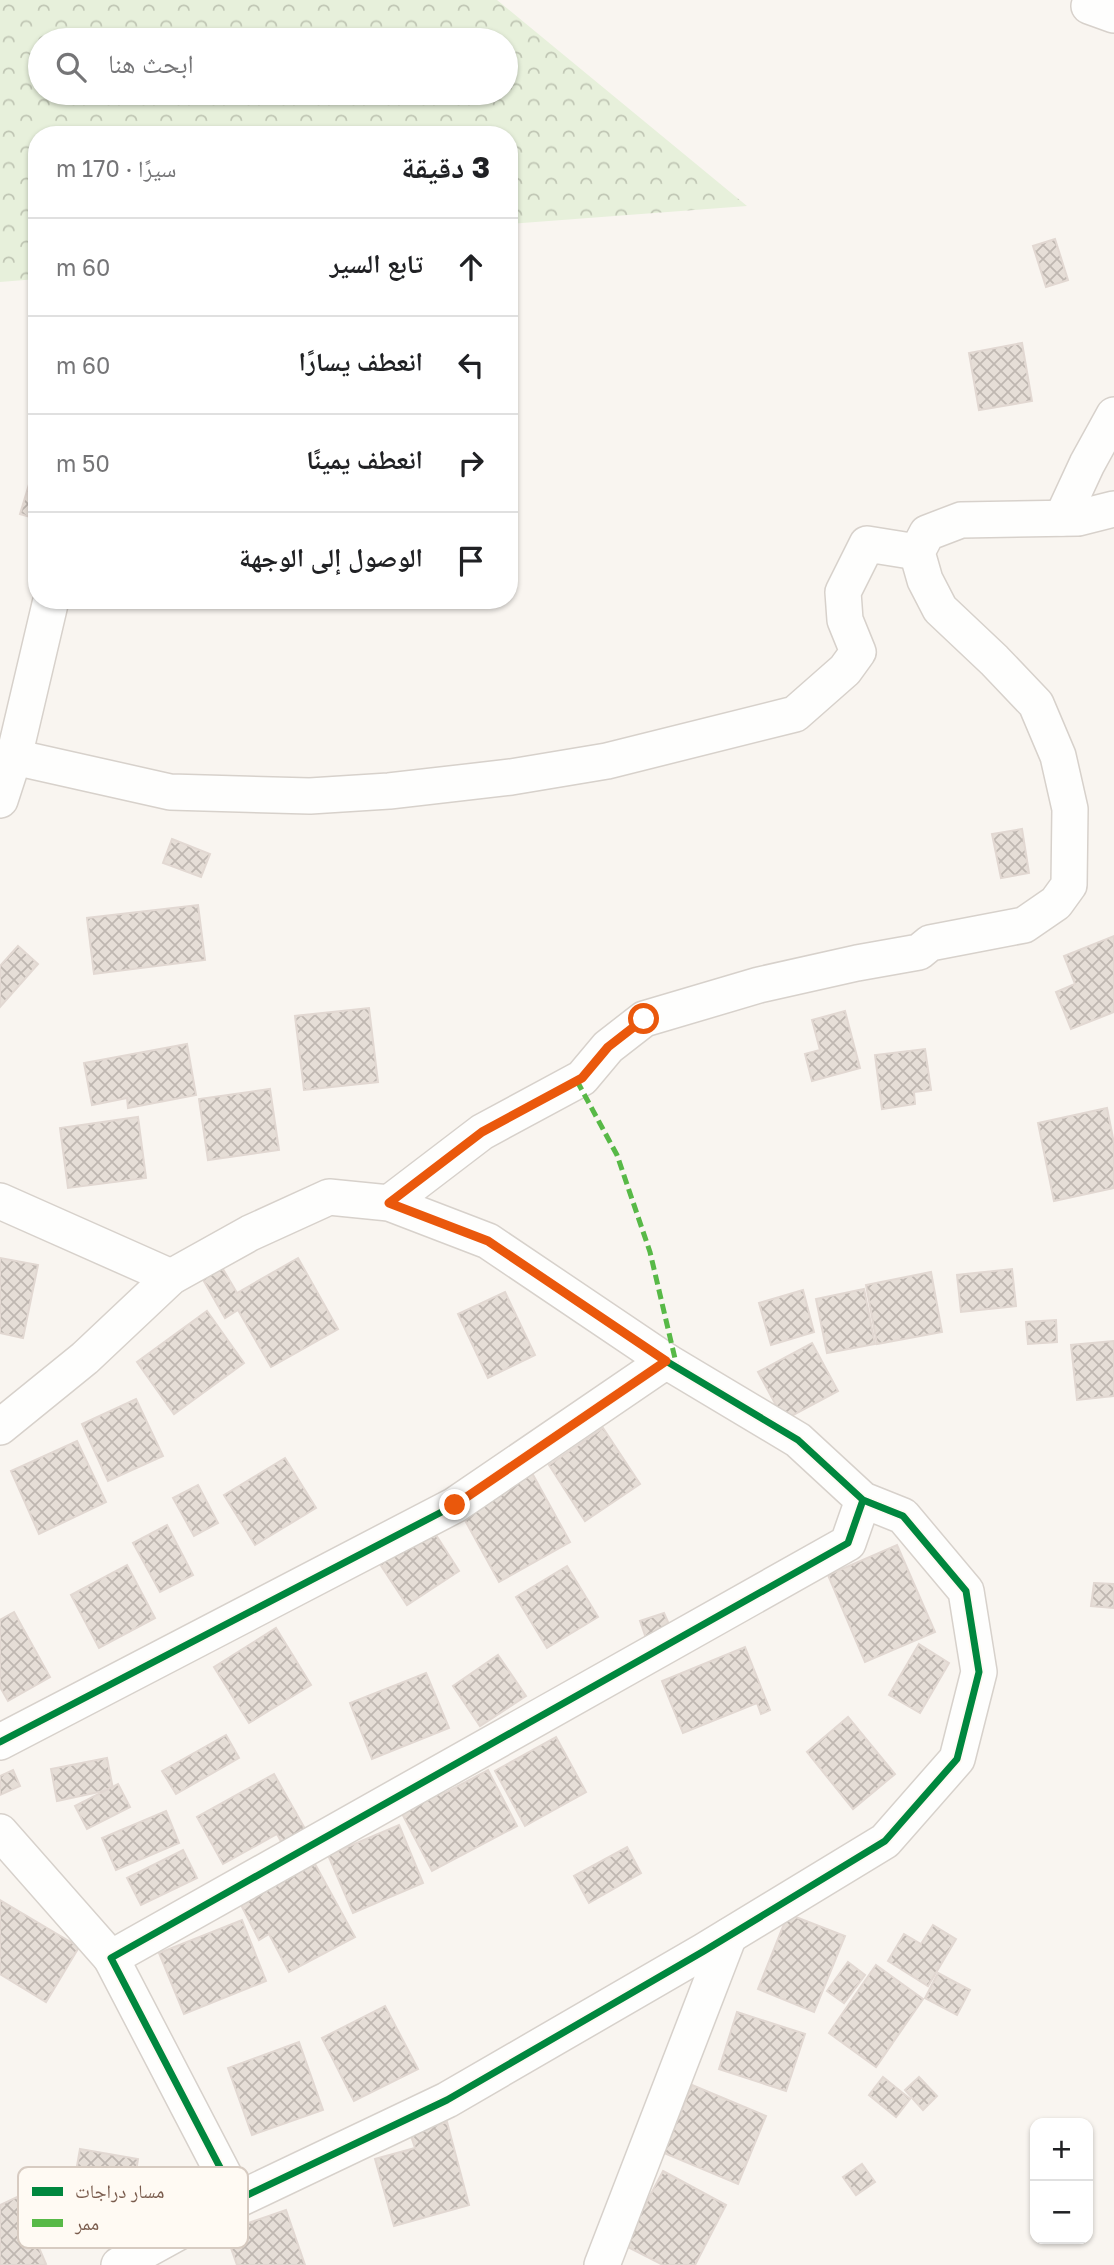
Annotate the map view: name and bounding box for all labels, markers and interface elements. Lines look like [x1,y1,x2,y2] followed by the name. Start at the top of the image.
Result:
[28,28,518,105] search box
[52,48,90,86] icon: search
[108,48,194,79] text: ابحث هنا
[401,149,490,185] text: 3 دقيقة
[56,154,176,182] text: سيرًا · 170 m
[330,248,423,279] text: تابع السير
[452,248,490,286] icon: ahead
[56,253,110,281] text: 60 m
[299,346,423,377] text: انعطف يسارًا
[452,346,490,384] icon: left
[56,351,110,379] text: 60 m
[306,444,423,475] text: انعطف يمينًا
[452,444,490,482] icon: right
[56,449,110,477] text: 50 m
[239,542,423,573] text: الوصول إلى الوجهة
[452,542,490,580] icon: arrive
[628,1003,659,1034] route start
[439,1489,470,1520] route end
[1030,2118,1093,2244] map controls
[1030,2118,1093,2181] button: +
[18,2167,248,2248] legend
[75,2179,164,2203] text: مسار دراجات
[1030,2181,1093,2244] button: −
[74,2211,99,2235] text: ممر

